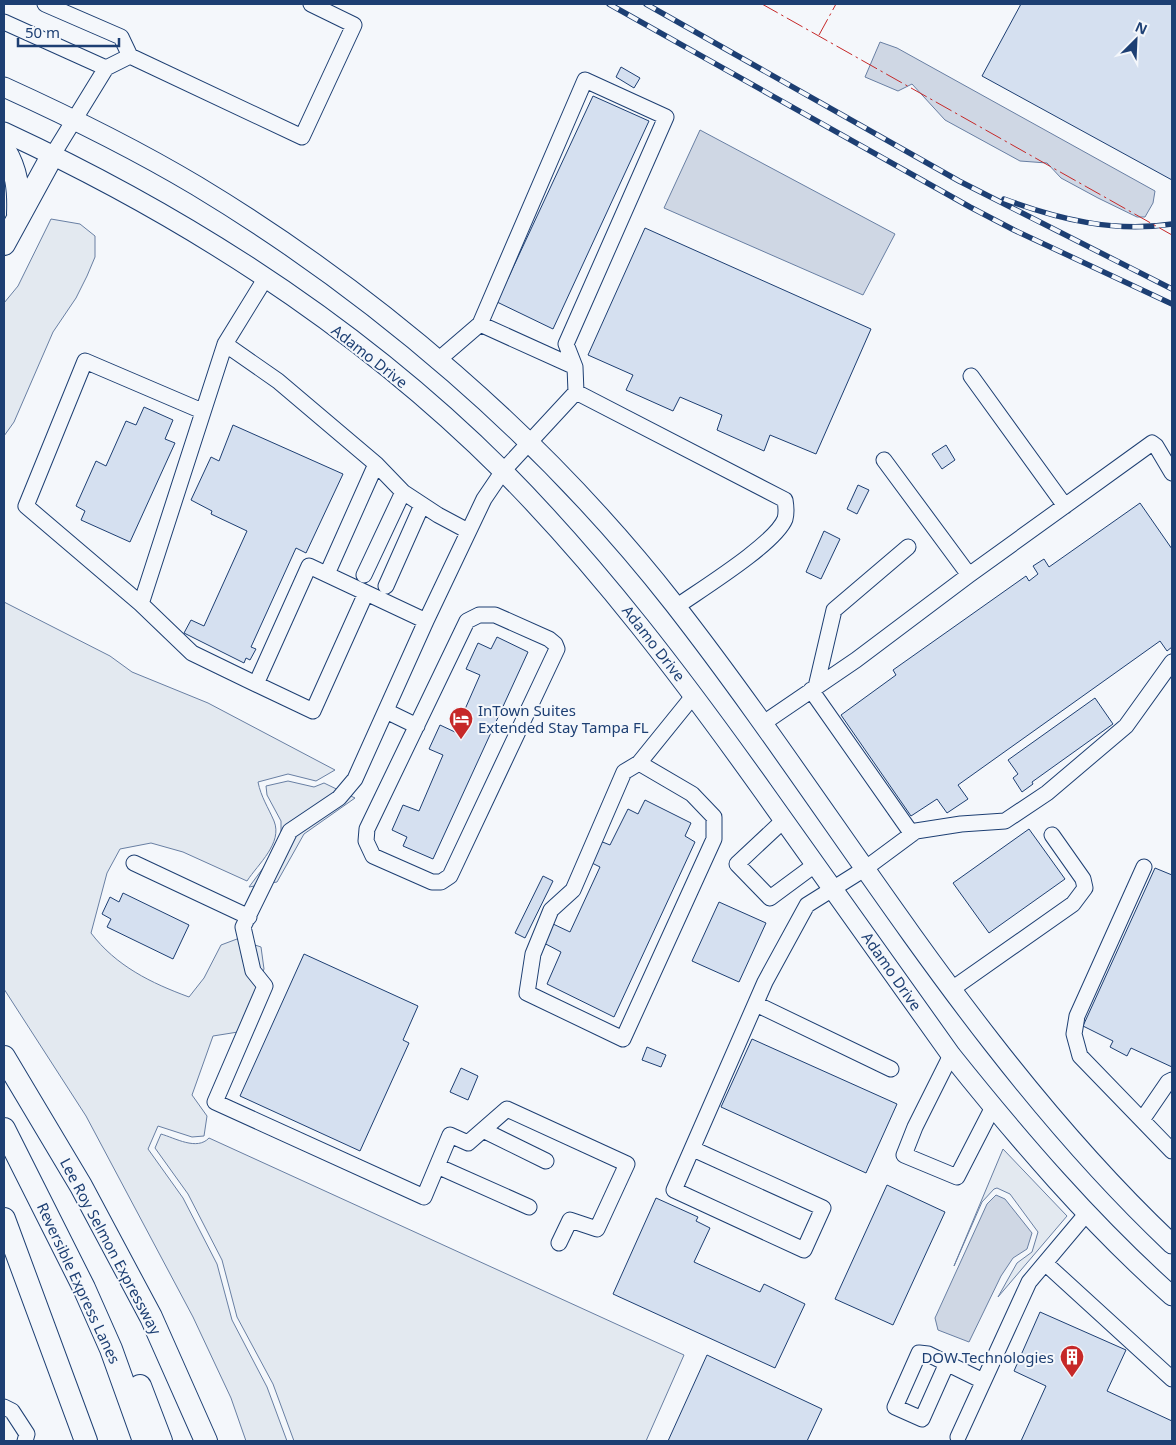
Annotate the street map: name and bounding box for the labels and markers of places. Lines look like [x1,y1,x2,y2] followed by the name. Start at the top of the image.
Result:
[478,700,649,737] place label: InTown Suites Extended Stay Tampa FL
[448,706,474,740] hotel icon: InTown Suites Extended Stay Tampa FL
[1059,1344,1085,1378] building icon: DOW Technologies
[921,1347,1054,1367] place label: DOW Technologies

